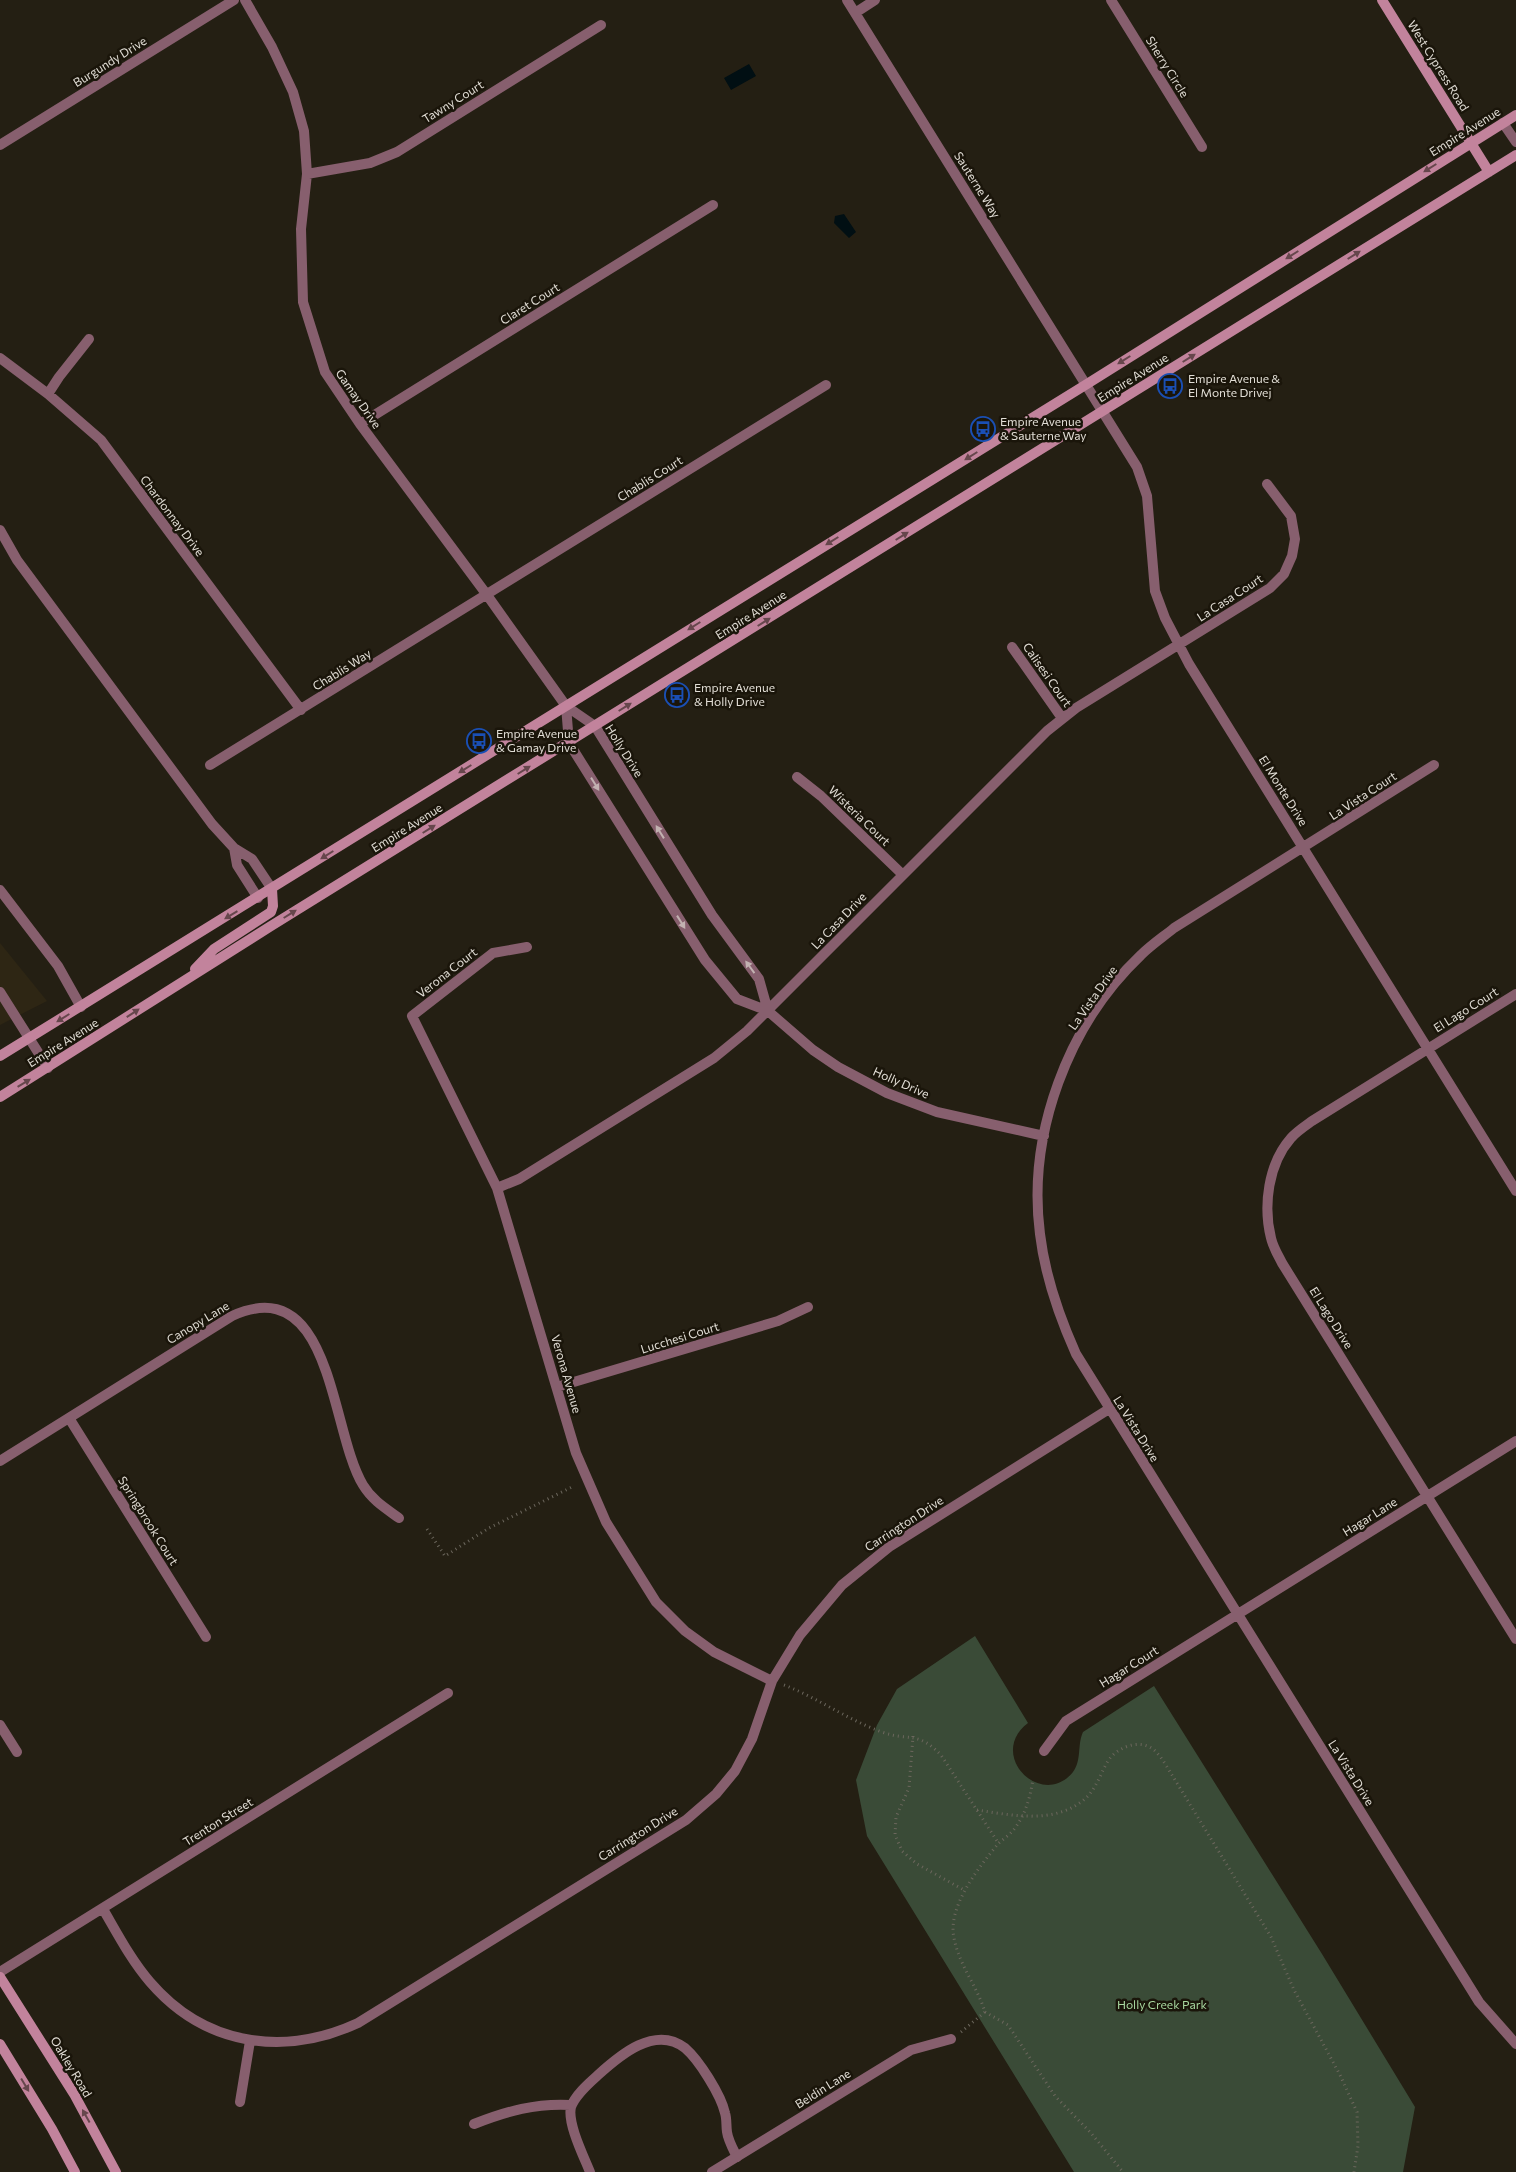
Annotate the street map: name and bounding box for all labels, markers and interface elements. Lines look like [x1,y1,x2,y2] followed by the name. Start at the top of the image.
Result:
[1405,18,1472,113] street label: West Cypress Road
[70,33,149,89] street label: Burgundy Drive
[1143,33,1192,100] street label: Sherry Circle
[419,77,486,125] street label: Tawny Court
[1426,104,1503,159] street label: Empire Avenue
[952,149,1004,220] street label: Sauterne Way
[1423,164,1436,173] one-way arrow
[1286,250,1299,259] one-way arrow
[1347,251,1361,260] one-way arrow
[497,279,562,327] street label: Claret Court
[1094,350,1171,405] street label: Empire Avenue
[1183,353,1196,362] one-way arrow
[1117,355,1131,365] one-way arrow
[333,366,384,431] street label: Gamay Drive
[1188,371,1280,399] place label: Empire Avenue & El Monte Drivej
[1157,373,1183,399] bus stop icon: Empire Avenue & El Monte Drivej
[1000,414,1087,442] place label: Empire Avenue & Sauterne Way
[970,416,996,442] bus stop icon: Empire Avenue & Sauterne Way
[964,451,977,460] one-way arrow
[614,453,685,504] street label: Chablis Court
[138,472,208,559] street label: Chardonnay Drive
[895,532,908,541] one-way arrow
[826,536,839,545] one-way arrow
[1194,571,1265,624] street label: La Casa Court
[712,587,789,642] street label: Empire Avenue
[757,617,770,626] one-way arrow
[688,622,701,631] one-way arrow
[1021,640,1075,709] street label: Calisesi Court
[310,646,373,693] street label: Chablis Way
[694,680,775,708] place label: Empire Avenue & Holly Drive
[664,682,690,708] bus stop icon: Empire Avenue & Holly Drive
[619,703,632,712] one-way arrow
[603,721,647,780] street label: Holly Drive
[496,726,577,754] place label: Empire Avenue & Gamay Drive
[466,728,492,754] bus stop icon: Empire Avenue & Gamay Drive
[1257,753,1311,828] street label: El Monte Drive
[458,764,471,774] one-way arrow
[518,766,531,775] one-way arrow
[1326,768,1399,822] street label: La Vista Court
[591,778,600,791] one-way arrow
[826,782,893,848] street label: Wisteria Court
[368,800,445,855] street label: Empire Avenue
[422,824,435,834] one-way arrow
[655,825,665,838] one-way arrow
[320,850,334,860] one-way arrow
[808,889,869,951] street label: La Casa Drive
[224,910,237,919] one-way arrow
[284,910,297,919] one-way arrow
[677,915,686,928] one-way arrow
[413,944,479,1000] street label: Verona Court
[745,960,755,974] one-way arrow
[1065,963,1119,1032] street label: La Vista Drive
[1431,984,1500,1035] street label: El Lago Court
[127,1009,140,1018] one-way arrow
[56,1013,69,1022] one-way arrow
[24,1015,101,1070] street label: Empire Avenue
[871,1064,932,1101] street label: Holly Drive
[18,1078,31,1087] one-way arrow
[1307,1284,1356,1351] street label: El Lago Drive
[164,1298,231,1346] street label: Canopy Lane
[639,1318,721,1356] street label: Lucchesi Court
[549,1333,585,1415] street label: Verona Avenue
[1111,1393,1163,1464] street label: La Vista Drive
[116,1473,182,1568] street label: Springbrook Court
[862,1493,945,1554] street label: Carrington Drive
[1340,1494,1399,1538] street label: Hagar Lane
[1096,1642,1161,1690] street label: Hagar Court
[1326,1737,1378,1808] street label: La Vista Drive
[180,1794,255,1848] street label: Trenton Street
[595,1803,680,1863] street label: Carrington Drive
[1117,1997,1208,2011] park label: Holly Creek Park
[48,2034,95,2099] street label: Oakley Road
[792,2066,853,2111] street label: Beldin Lane
[21,2079,30,2092] one-way arrow
[81,2109,90,2123] one-way arrow

